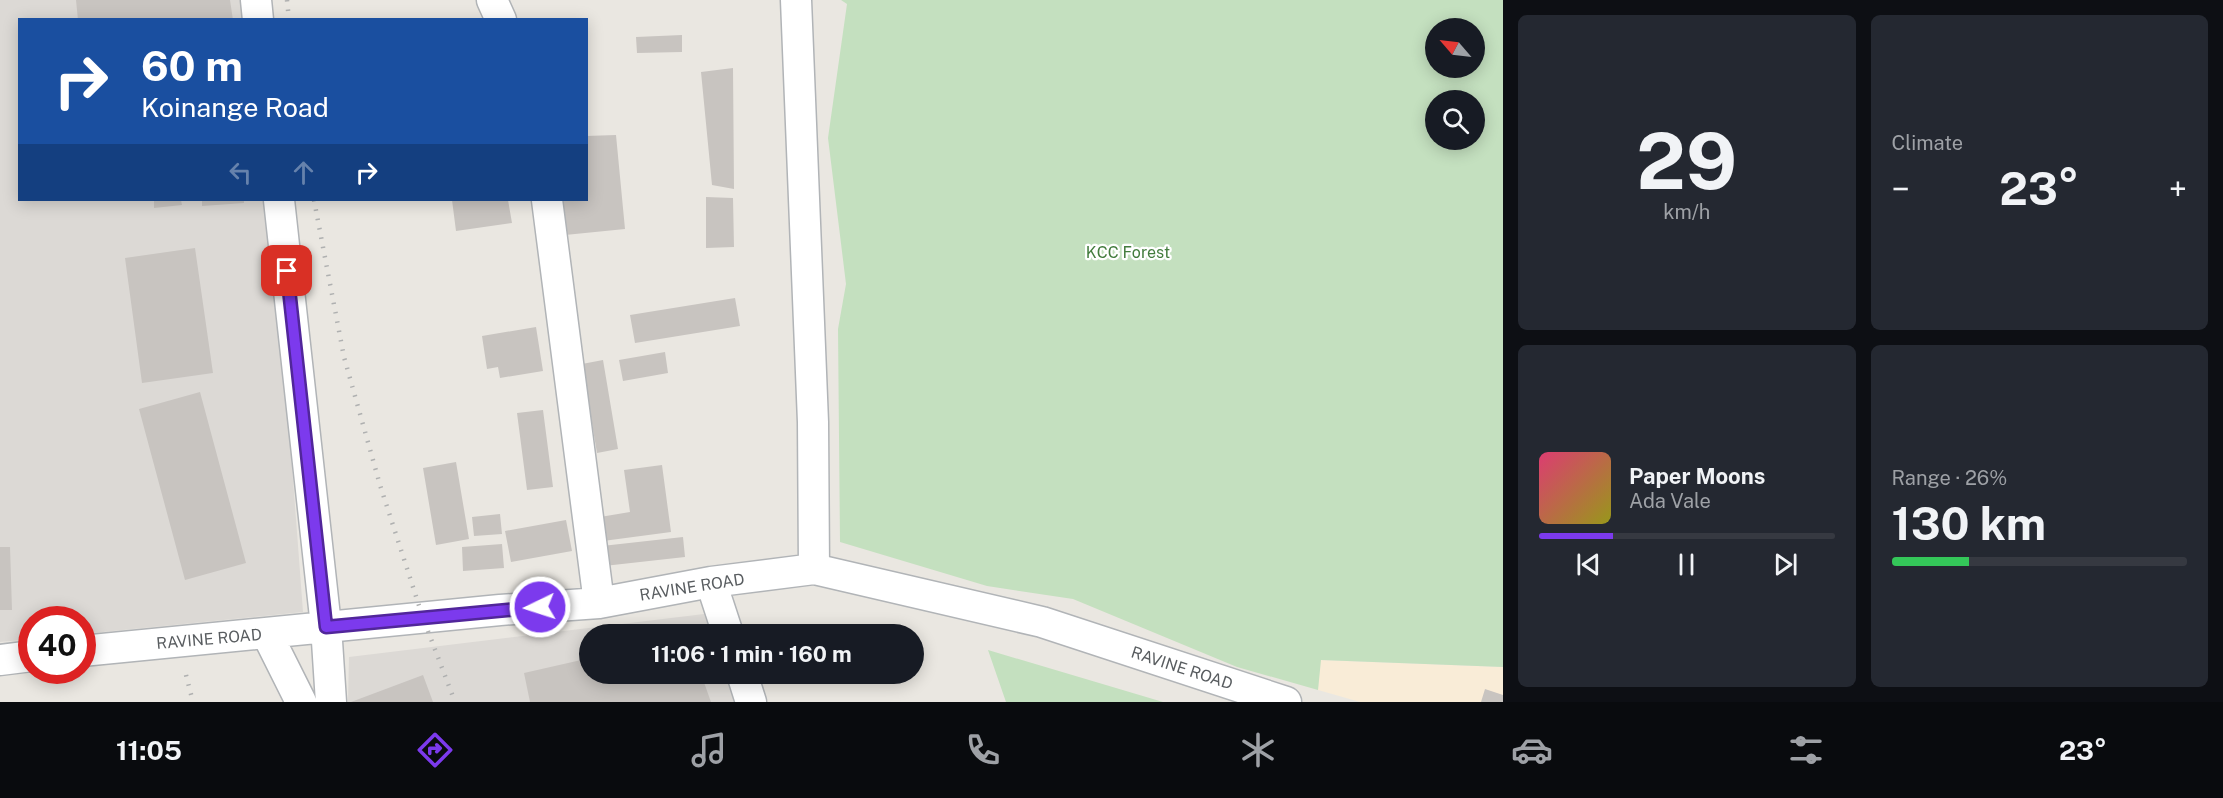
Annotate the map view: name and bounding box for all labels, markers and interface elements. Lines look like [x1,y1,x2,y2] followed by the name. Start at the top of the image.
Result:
[1425,18,1485,78] north arrow
[1425,18,1485,150] map controls
[141,41,243,90] text: 60 m
[42,42,120,120] icon: right
[1425,90,1485,150] button: search
[141,91,329,123] text: Koinange Road
[1636,115,1737,207] text: 29
[1892,131,1963,155] text: Climate
[224,156,257,189] icon: left
[287,156,320,189] icon: ahead
[350,156,383,189] icon: right
[1999,162,2079,215] text: 23°
[1892,170,1910,208] text: −
[2169,170,2187,208] text: +
[1663,200,1710,224] text: km/h
[1086,243,1170,262] park label: KCC Forest
[261,245,312,296] pin
[270,254,303,287] icon: arrive
[1629,463,1765,489] text: Paper Moons
[1892,466,2007,490] text: Range · 26%
[1629,489,1711,513] text: Ada Vale
[1892,497,2046,550] text: 130 km
[1572,548,1605,581] icon: previous
[1670,548,1703,581] icon: pause
[1769,548,1802,581] icon: next
[638,569,746,605] street label: RAVINE ROAD
[508,575,572,639] position arrow
[18,606,96,684] speed limit sign: 40
[155,625,263,653] street label: RAVINE ROAD
[651,641,852,667] text: 11:06 · 1 min · 160 m
[1129,643,1235,693] street label: RAVINE ROAD
[414,729,456,771] icon: directions
[688,729,730,771] icon: music
[962,729,1004,771] icon: phone
[1237,729,1279,771] icon: climate
[1511,729,1553,771] icon: car
[1785,729,1827,771] icon: filters
[116,734,182,766] text: 11:05
[2059,734,2107,766] text: 23°

